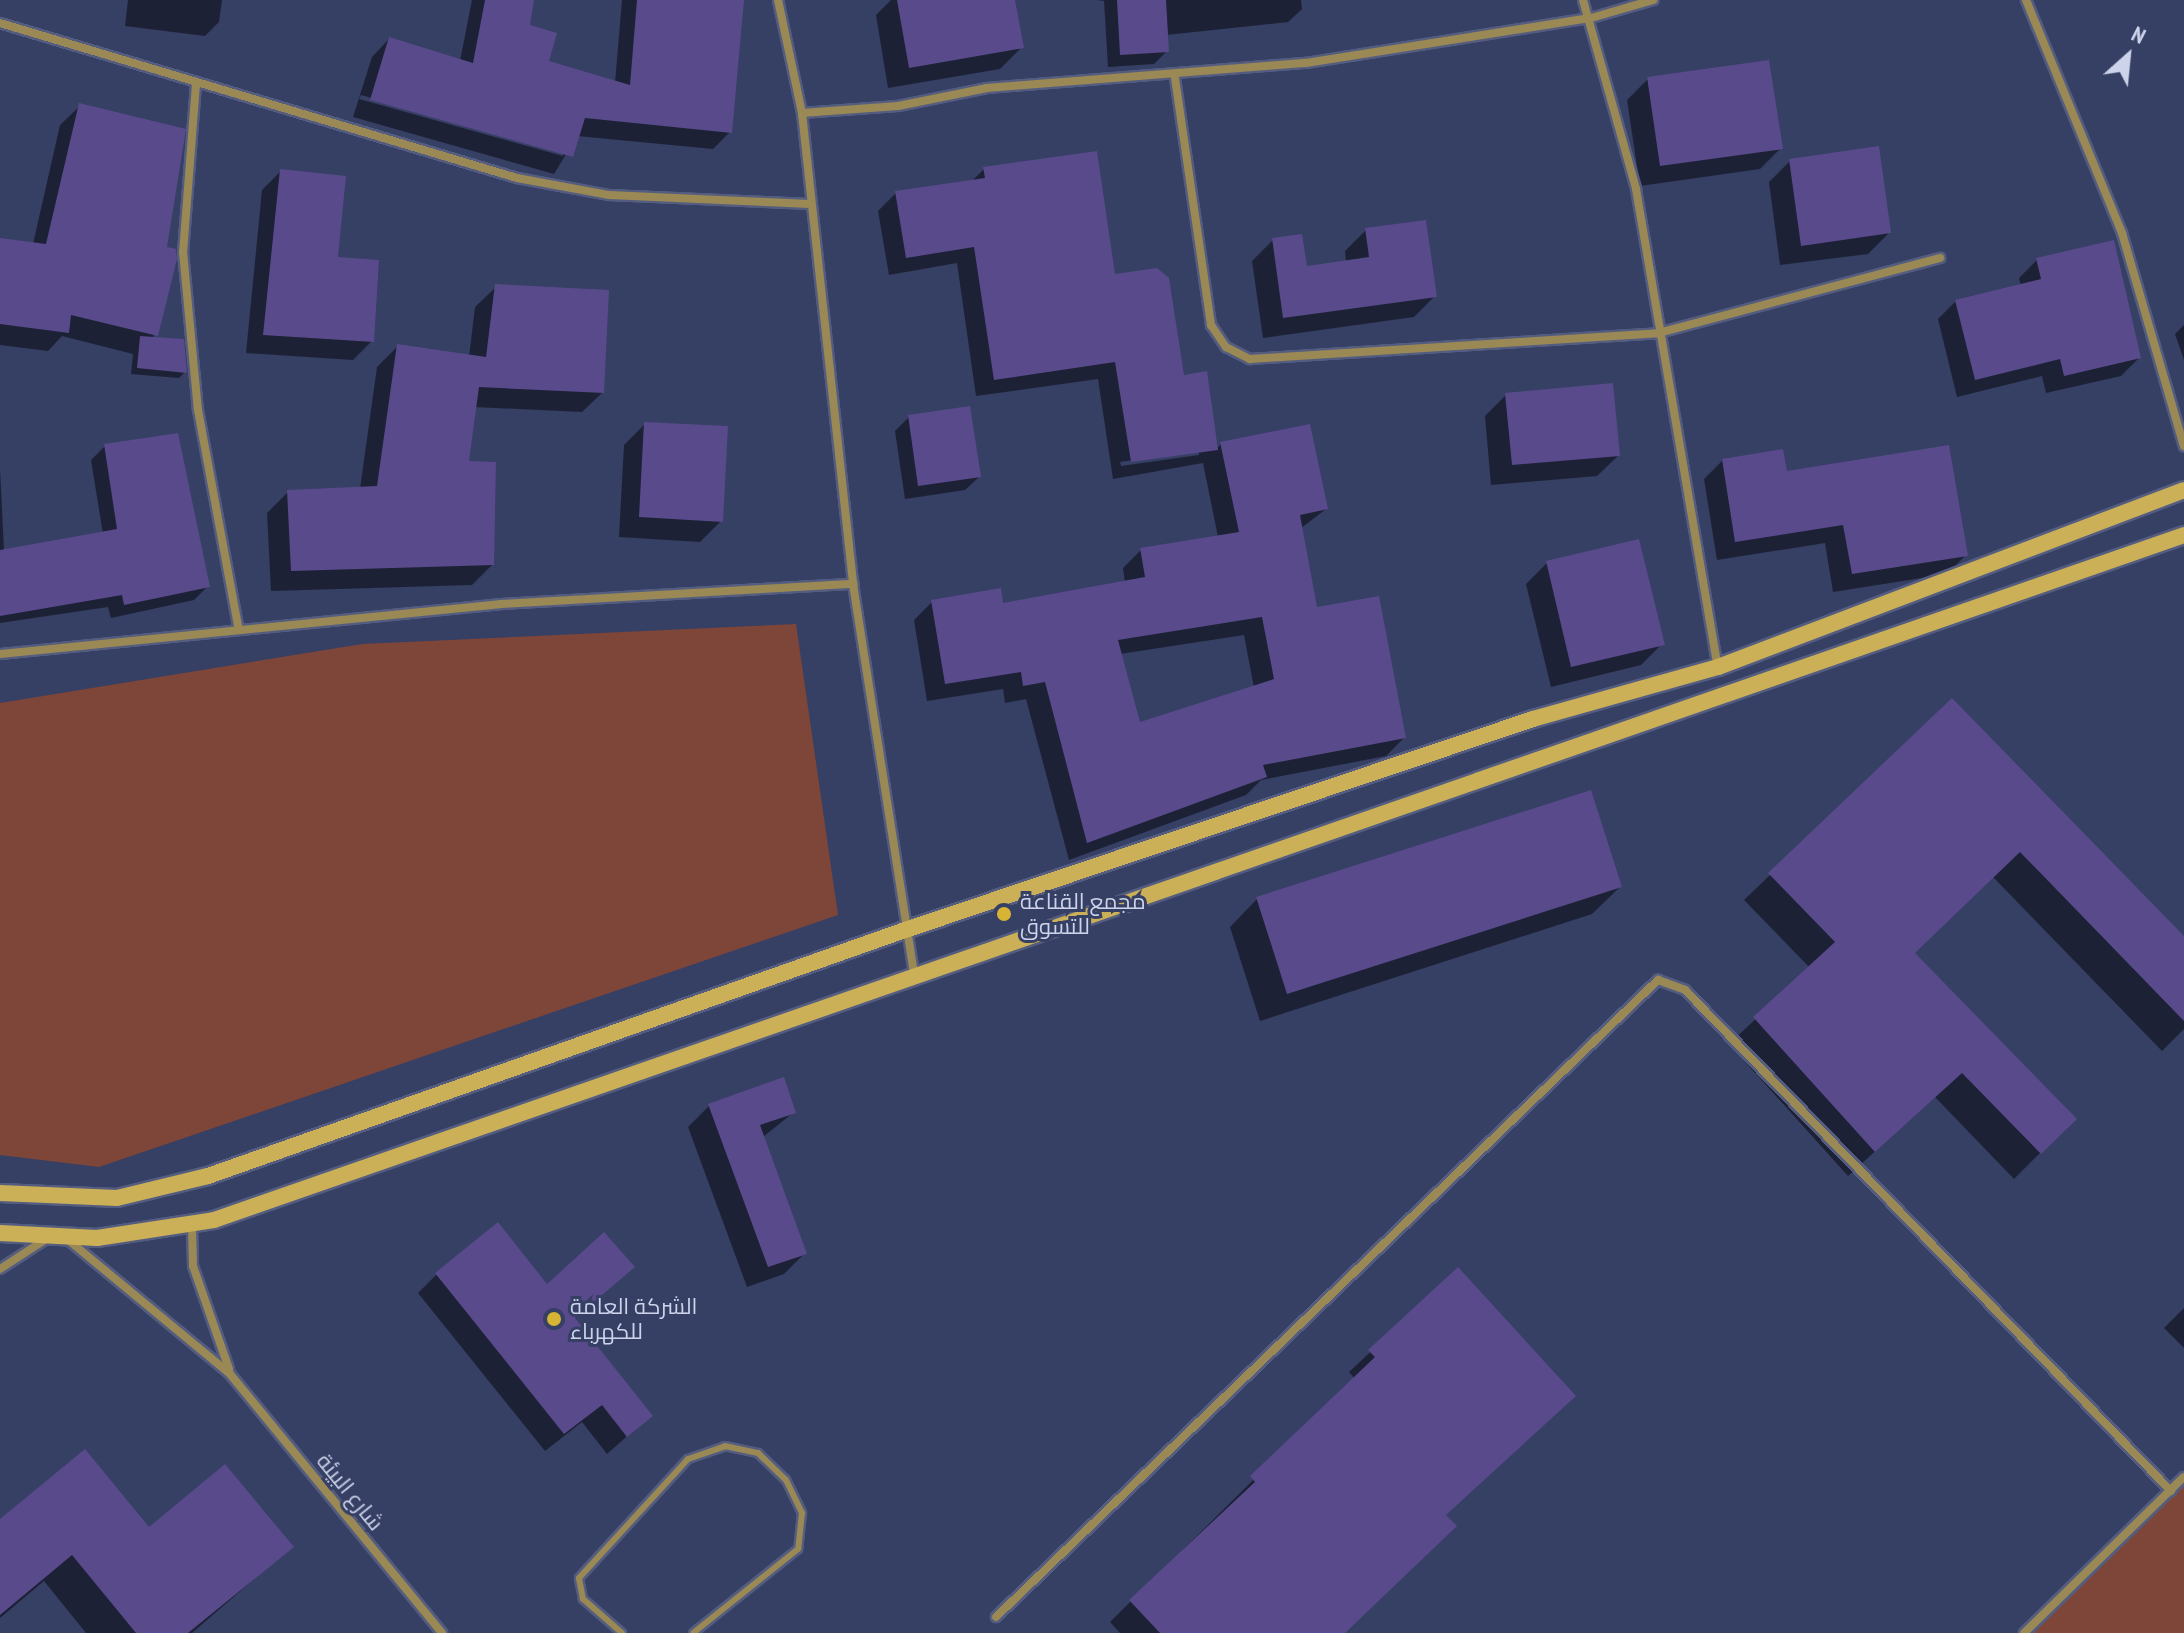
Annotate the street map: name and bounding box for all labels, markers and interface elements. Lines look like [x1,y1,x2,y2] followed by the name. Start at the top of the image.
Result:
[2088,16,2168,96] north arrow
[2127,19,2151,50] text: N
[1020,888,1146,940] place label: مجمع القناعة للتسوق
[995,905,1013,923] marker: مجمع القناعة للتسوق
[570,1293,698,1344] place label: الشركة العامة للكهرباء
[545,1310,563,1328] marker: الشركة العامة للكهرباء
[311,1448,389,1536] street label: شارع البيئة

